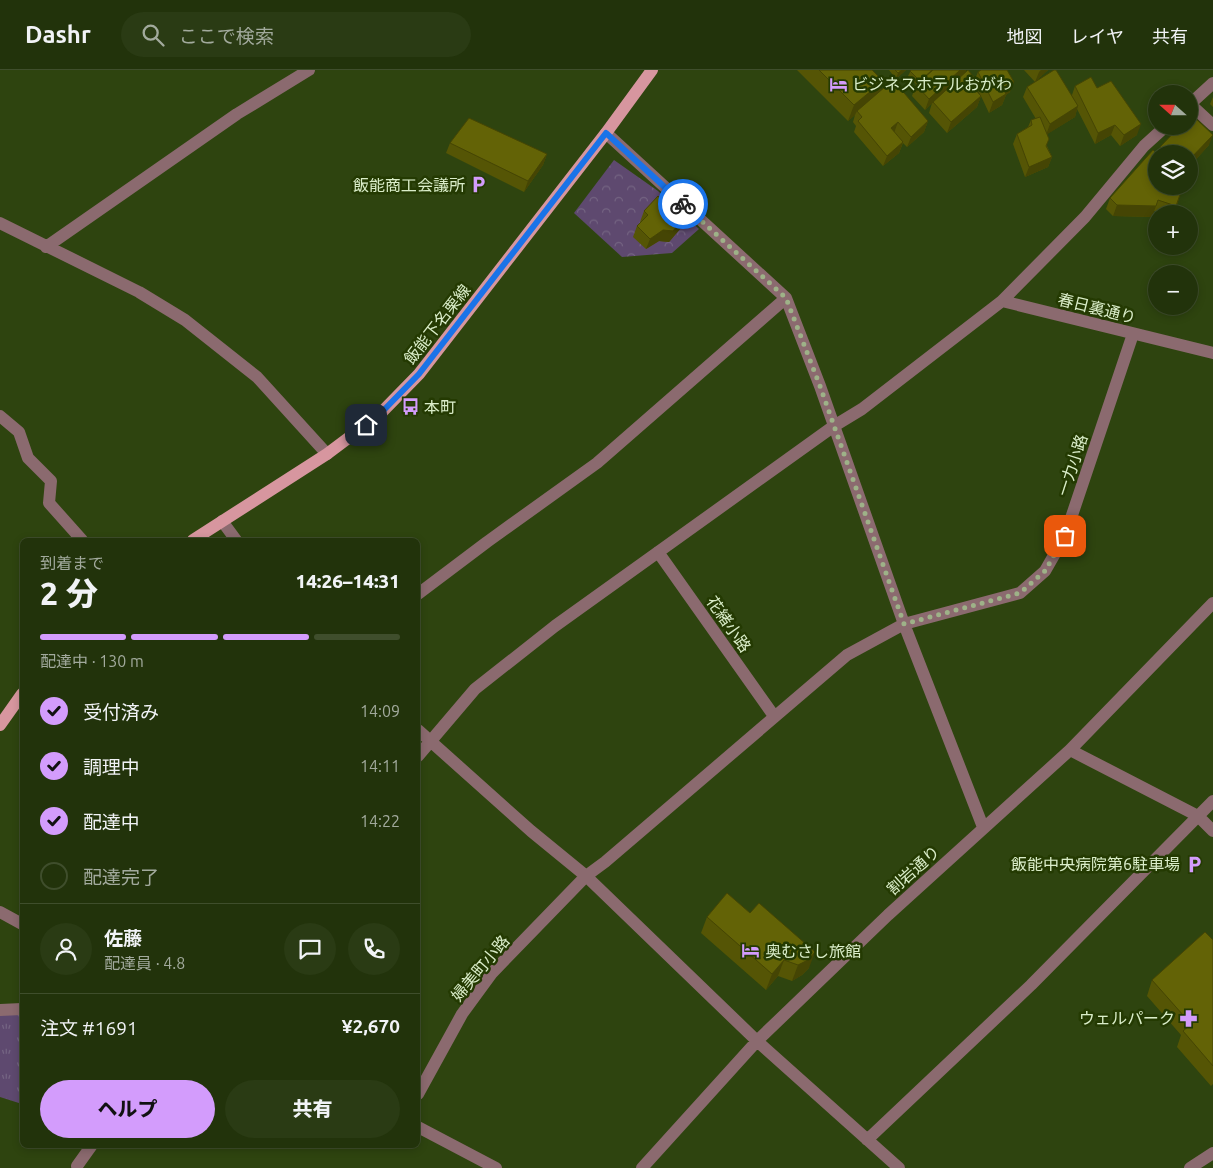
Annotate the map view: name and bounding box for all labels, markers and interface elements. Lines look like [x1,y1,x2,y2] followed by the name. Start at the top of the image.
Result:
[121,12,471,57] search box
[25,21,91,48] text: Dashr
[139,21,167,49] icon: search
[179,25,274,47] text: ここで検索
[1007,26,1043,46] text: 地図
[1071,26,1124,46] text: レイヤ
[1152,26,1188,46] text: 共有
[828,74,848,94] hotel icon: ビジネスホテルおがわ
[852,75,1012,93] place label: ビジネスホテルおがわ
[1148,85,1198,135] north arrow
[1148,85,1198,315] map controls
[1148,145,1198,195] button: layers
[469,175,489,195] parking icon: 飯能商工会議所
[353,176,465,194] place label: 飯能商工会議所
[658,179,708,229] courier
[669,190,697,218] icon: bike
[1148,205,1198,255] button: +
[1148,265,1198,315] button: −
[400,281,474,367] street label: 飯能下名栗線
[1056,290,1138,326] street label: 春日裏通り
[400,397,420,417] bus stop icon: 本町
[424,398,456,416] place label: 本町
[345,404,387,446] pin
[352,411,380,439] icon: home
[1054,432,1090,498] street label: 一力小路
[1044,515,1086,557] pin
[1051,522,1079,550] icon: bag
[40,554,104,572] text: 到着まで
[295,570,400,592] text: 14:26–14:31
[40,575,98,611] text: 2 分
[703,593,755,655] street label: 花緒小路
[40,652,144,670] text: 配達中 · 130 m
[40,697,68,725] icon: check
[83,701,159,723] text: 受付済み
[360,702,400,720] text: 14:09
[40,752,68,780] icon: check
[83,756,140,778] text: 調理中
[360,757,400,775] text: 14:11
[40,807,68,835] icon: check
[83,811,140,833] text: 配達中
[360,812,400,830] text: 14:22
[883,842,943,898] street label: 割岩通り
[1184,854,1204,874] parking icon: 飯能中央病院第6駐車場
[1011,855,1180,873] place label: 飯能中央病院第6駐車場
[83,866,159,888] text: 配達完了
[40,923,92,975] button: person
[284,923,336,975] button: chat
[348,923,400,975] button: phone
[104,927,142,949] text: 佐藤
[447,932,513,1004] street label: 婦美町小路
[741,941,761,961] hotel icon: 奥むさし旅館
[765,942,861,960] place label: 奥むさし旅館
[104,954,185,972] text: 配達員 · 4.8
[1179,1008,1199,1028] pharmacy icon: ウェルパーク
[1079,1009,1175,1027] place label: ウェルパーク
[342,1015,400,1037] text: ¥2,670
[40,1017,138,1039] text: 注文 #1691
[40,1080,215,1138] button: ヘルプ
[225,1080,400,1138] button: 共有

